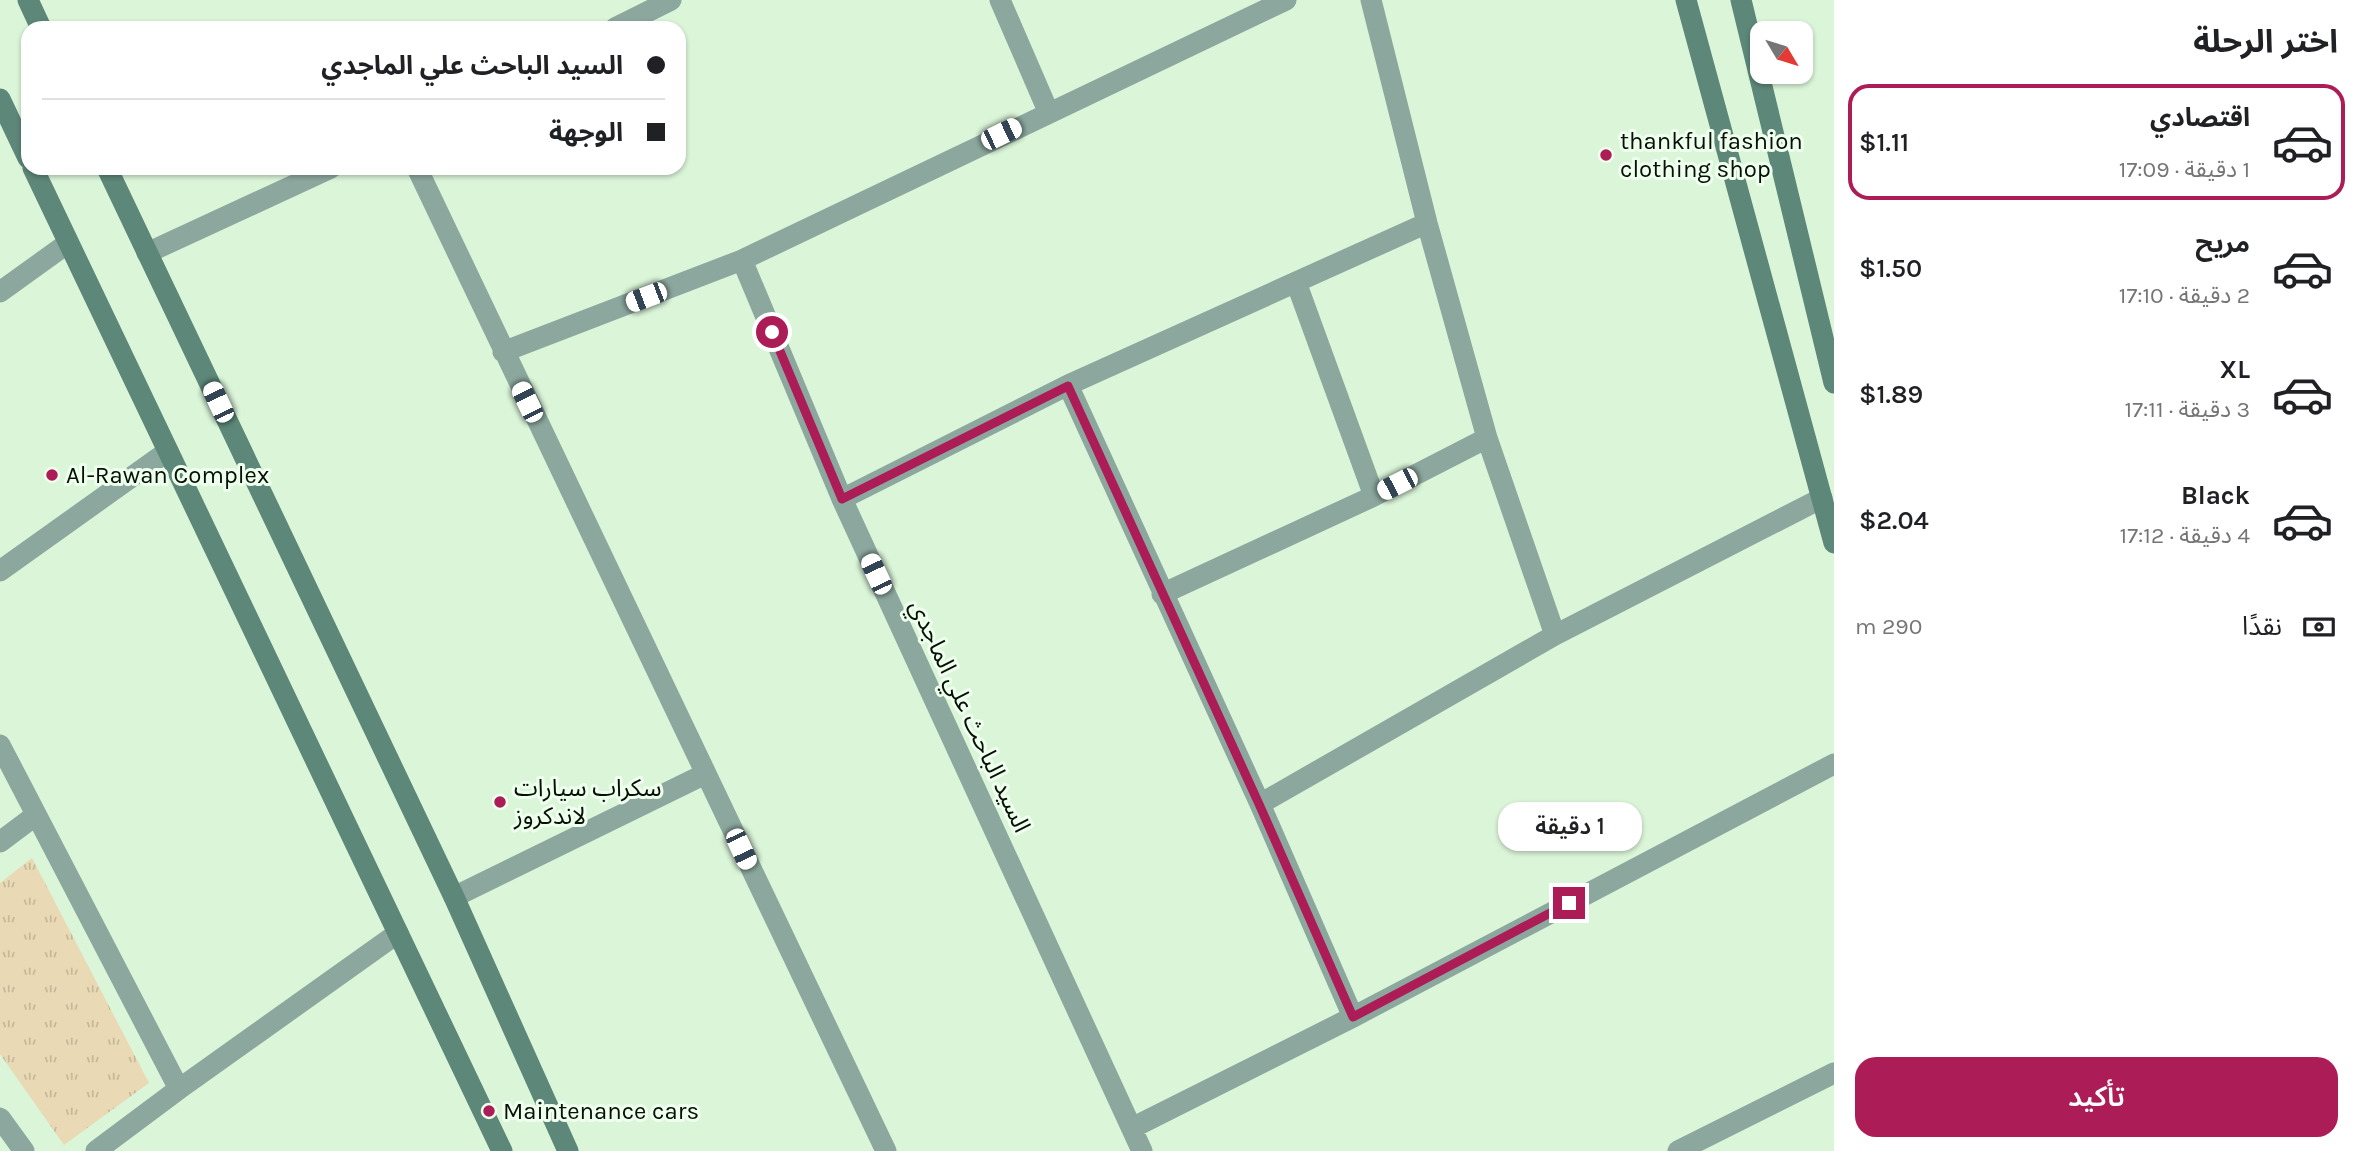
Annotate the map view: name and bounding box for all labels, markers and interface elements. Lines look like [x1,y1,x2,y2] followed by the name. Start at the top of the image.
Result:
[1750,21,1813,84] north arrow
[1750,21,1813,84] map controls
[2193,23,2338,60] text: اختر الرحلة
[321,50,623,81] text: السيد الباحث علي الماجدي
[2150,102,2250,133] text: اقتصادي
[2271,111,2334,174] icon: car
[978,115,1025,153] car
[549,117,623,148] text: الوجهة
[1620,127,1803,183] place label: thankful fashion clothing shop
[1859,127,1909,158] text: $1.11
[1598,147,1614,163] marker: thankful fashion clothing shop
[2119,156,2250,183] text: 1 دقيقة · 17:09
[2195,228,2250,259] text: مريح
[2271,237,2334,300] icon: car
[1859,253,1922,284] text: $1.50
[623,280,670,314] car
[2119,282,2250,309] text: 2 دقيقة · 17:10
[756,316,788,348] route start
[2219,354,2250,385] text: XL
[2271,363,2334,426] icon: car
[200,379,237,425] car
[509,379,546,425] car
[1859,379,1923,410] text: $1.89
[2125,396,2250,423] text: 3 دقيقة · 17:11
[66,461,269,489] place label: Al-Rawan Complex
[1374,465,1421,503] car
[44,467,60,483] marker: Al-Rawan Complex
[2181,480,2250,511] text: Black
[2271,489,2334,552] icon: car
[1859,505,1929,536] text: $2.04
[2120,522,2250,549] text: 4 دقيقة · 17:12
[858,551,895,597] car
[900,595,1036,839] street label: السيد الباحث علي الماجدي
[2300,608,2338,646] icon: cash
[2242,611,2282,642] text: نقدًا
[1855,613,1922,640] text: 290 m
[513,774,662,830] place label: سكراب سيارات لاندكروز
[492,794,508,810] marker: سكراب سيارات لاندكروز
[1497,802,1641,850] callout: 1 دقيقة
[1535,813,1605,840] text: 1 دقيقة
[723,826,760,872] car
[1553,887,1585,919] route end
[1855,1057,2338,1137] button: تأكيد
[503,1097,699,1125] place label: Maintenance cars
[481,1103,497,1119] marker: Maintenance cars

